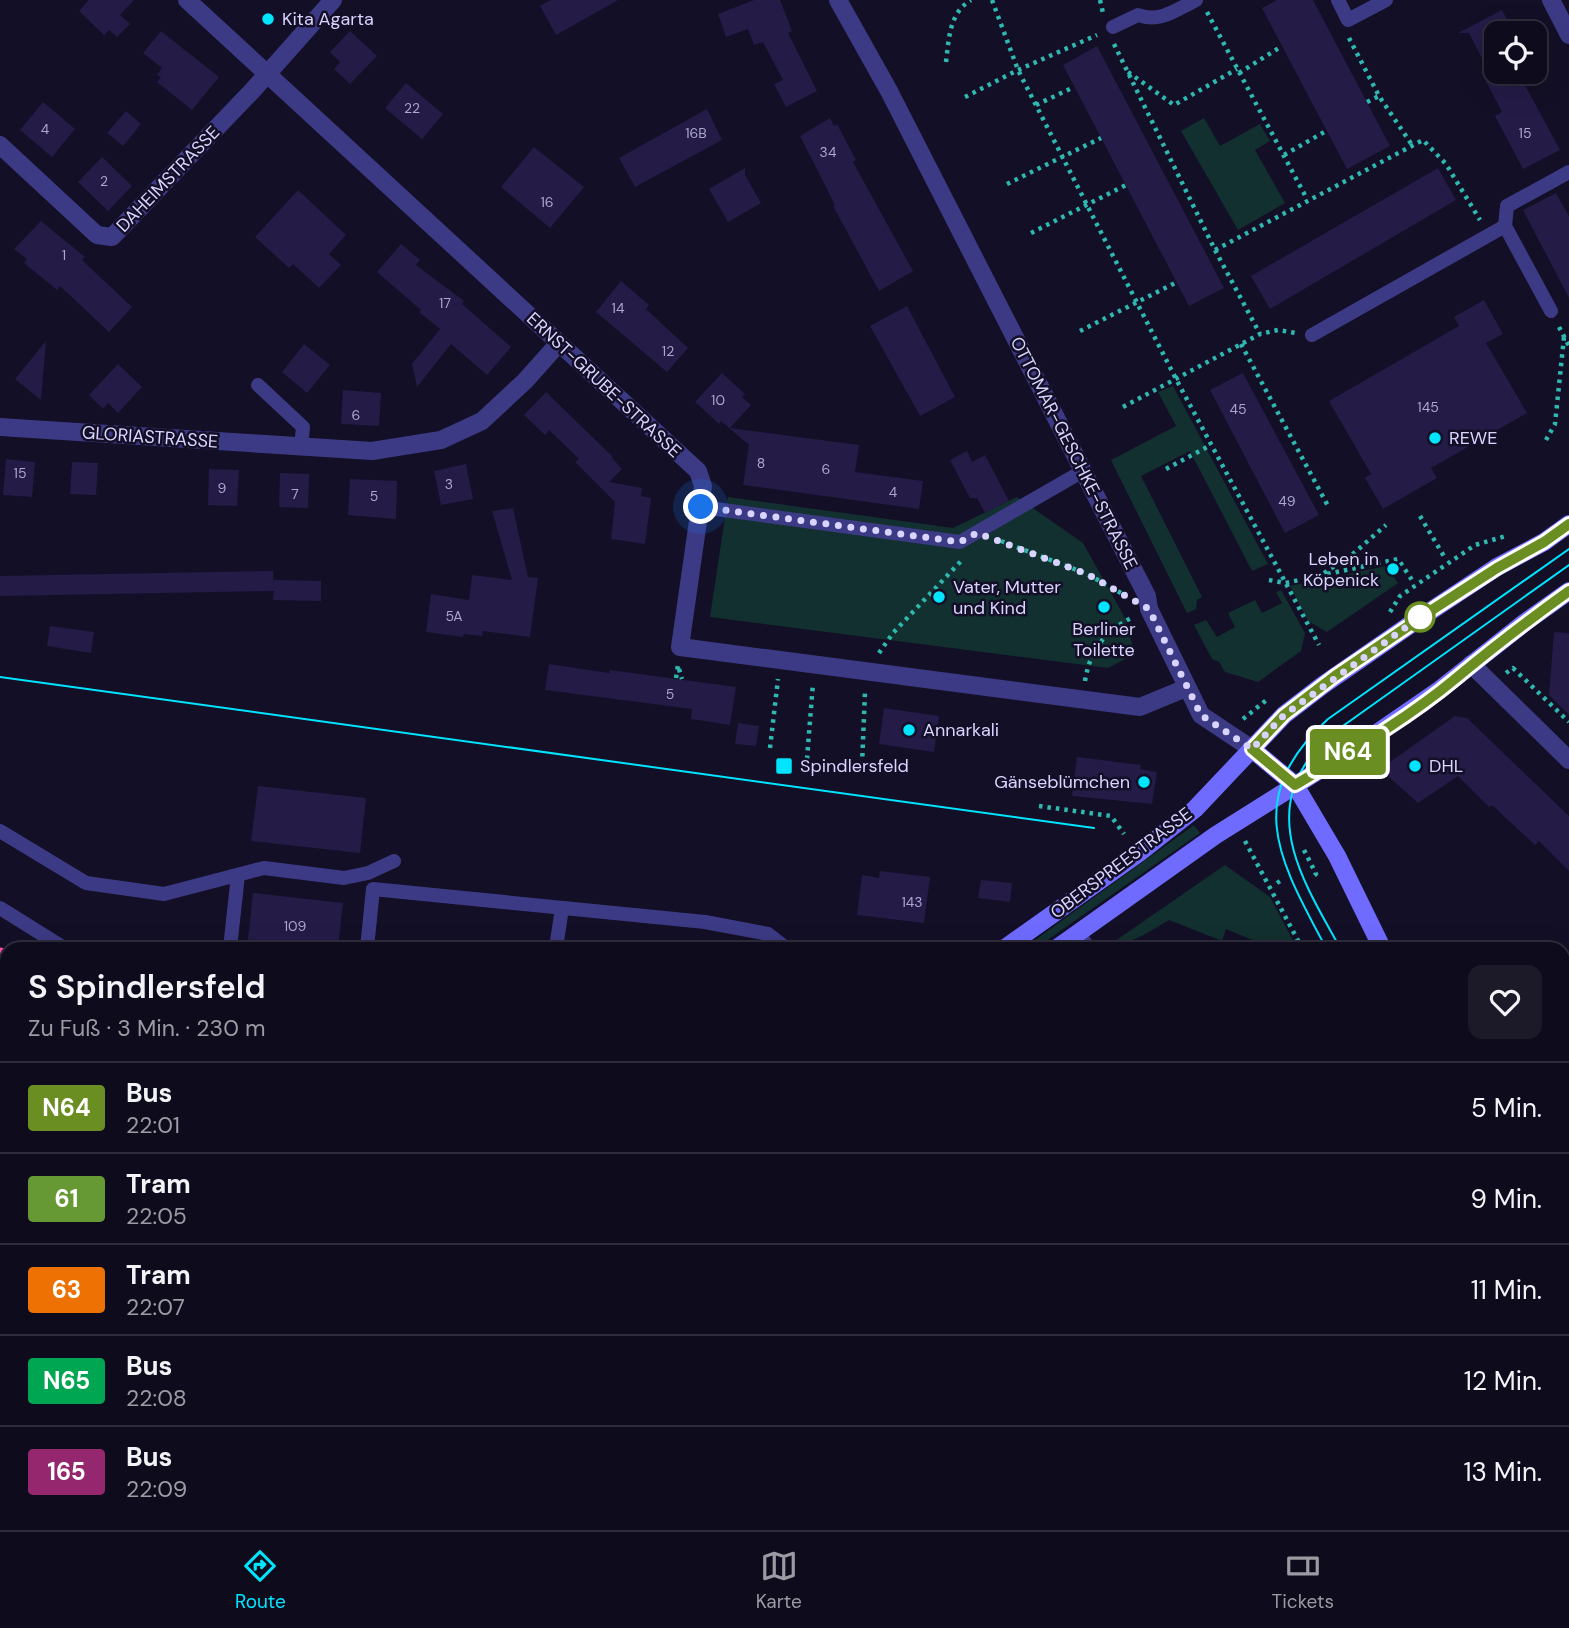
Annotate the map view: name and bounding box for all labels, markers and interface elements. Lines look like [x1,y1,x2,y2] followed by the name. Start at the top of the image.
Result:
[282,7,374,31] place label: Kita Agarta
[260,11,276,27] marker: Kita Agarta
[1484,21,1547,84] map controls
[1484,21,1547,84] button: locate
[404,99,420,117] house number: 22
[41,120,50,138] house number: 4
[111,121,225,237] street label: DAHEIMSTRASSE
[685,124,707,142] house number: 16B
[1519,124,1531,142] house number: 15
[820,143,837,161] house number: 34
[100,172,108,190] house number: 2
[540,193,554,211] house number: 16
[62,246,66,264] house number: 1
[439,294,451,312] house number: 17
[612,299,625,317] house number: 14
[522,307,686,463] street label: ERNST-GRUBE-STRASSE
[1005,333,1143,573] street label: OTTOMAR-GESCHKE-STRASSE
[662,342,674,360] house number: 12
[711,391,725,409] house number: 10
[1417,398,1439,416] house number: 145
[1229,400,1247,418] house number: 45
[352,406,360,424] house number: 6
[81,420,219,454] street label: GLORIASTRASSE
[1449,426,1497,450] place label: REWE
[1427,430,1443,446] marker: REWE
[757,454,765,472] house number: 8
[822,460,830,478] house number: 6
[14,464,26,482] house number: 15
[445,475,453,493] house number: 3
[218,479,227,497] house number: 9
[889,483,898,501] house number: 4
[291,485,299,503] house number: 7
[370,487,378,505] house number: 5
[683,489,718,524] your location
[1278,492,1296,510] house number: 49
[1303,547,1379,592] place label: Leben in Köpenick
[1385,561,1401,577] marker: Leben in Köpenick
[953,575,1061,620] place label: Vater, Mutter und Kind
[931,589,947,605] marker: Vater, Mutter und Kind
[1096,599,1112,615] marker: Berliner Toilette
[1405,602,1435,632] unlabelled marker
[445,607,463,625] house number: 5A
[1072,617,1136,662] place label: Berliner Toilette
[666,685,674,703] house number: 5
[923,718,999,742] place label: Annarkali
[901,722,917,738] marker: Annarkali
[1308,729,1388,775] line badge: N64
[1324,736,1372,767] text: N64
[800,754,909,778] place label: Spindlersfeld
[1429,754,1463,778] place label: DHL
[774,756,794,776] marker: Spindlersfeld
[1407,758,1423,774] marker: DHL
[994,770,1130,794] place label: Gänseblümchen
[1136,774,1152,790] marker: Gänseblümchen
[1045,802,1197,924] street label: OBERSPREESTRASSE
[901,893,923,911] house number: 143
[284,917,307,935] house number: 109
[28,965,266,1008] text: S Spindlersfeld
[1468,965,1542,1039] button: heart
[28,1013,265,1043] text: Zu Fuß · 3 Min. · 230 m
[126,1076,172,1110] text: Bus
[1471,1091,1542,1125] text: 5 Min.
[42,1092,91,1123] text: N64
[126,1110,180,1140] text: 22:01
[126,1167,191,1201] text: Tram
[1471,1182,1542,1216] text: 9 Min.
[55,1183,78,1214] text: 61
[126,1201,187,1231] text: 22:05
[126,1258,191,1292] text: Tram
[1471,1273,1542,1307] text: 11 Min.
[52,1274,81,1305] text: 63
[126,1292,185,1322] text: 22:07
[126,1349,172,1383] text: Bus
[1464,1364,1542,1398] text: 12 Min.
[43,1365,90,1396] text: N65
[126,1383,187,1413] text: 22:08
[126,1440,172,1474] text: Bus
[1463,1455,1542,1489] text: 13 Min.
[47,1456,86,1487] text: 165
[126,1474,187,1504] text: 22:09
[235,1547,286,1614] tab: Route
[756,1547,802,1614] tab: Karte
[1272,1547,1334,1614] tab: Tickets

